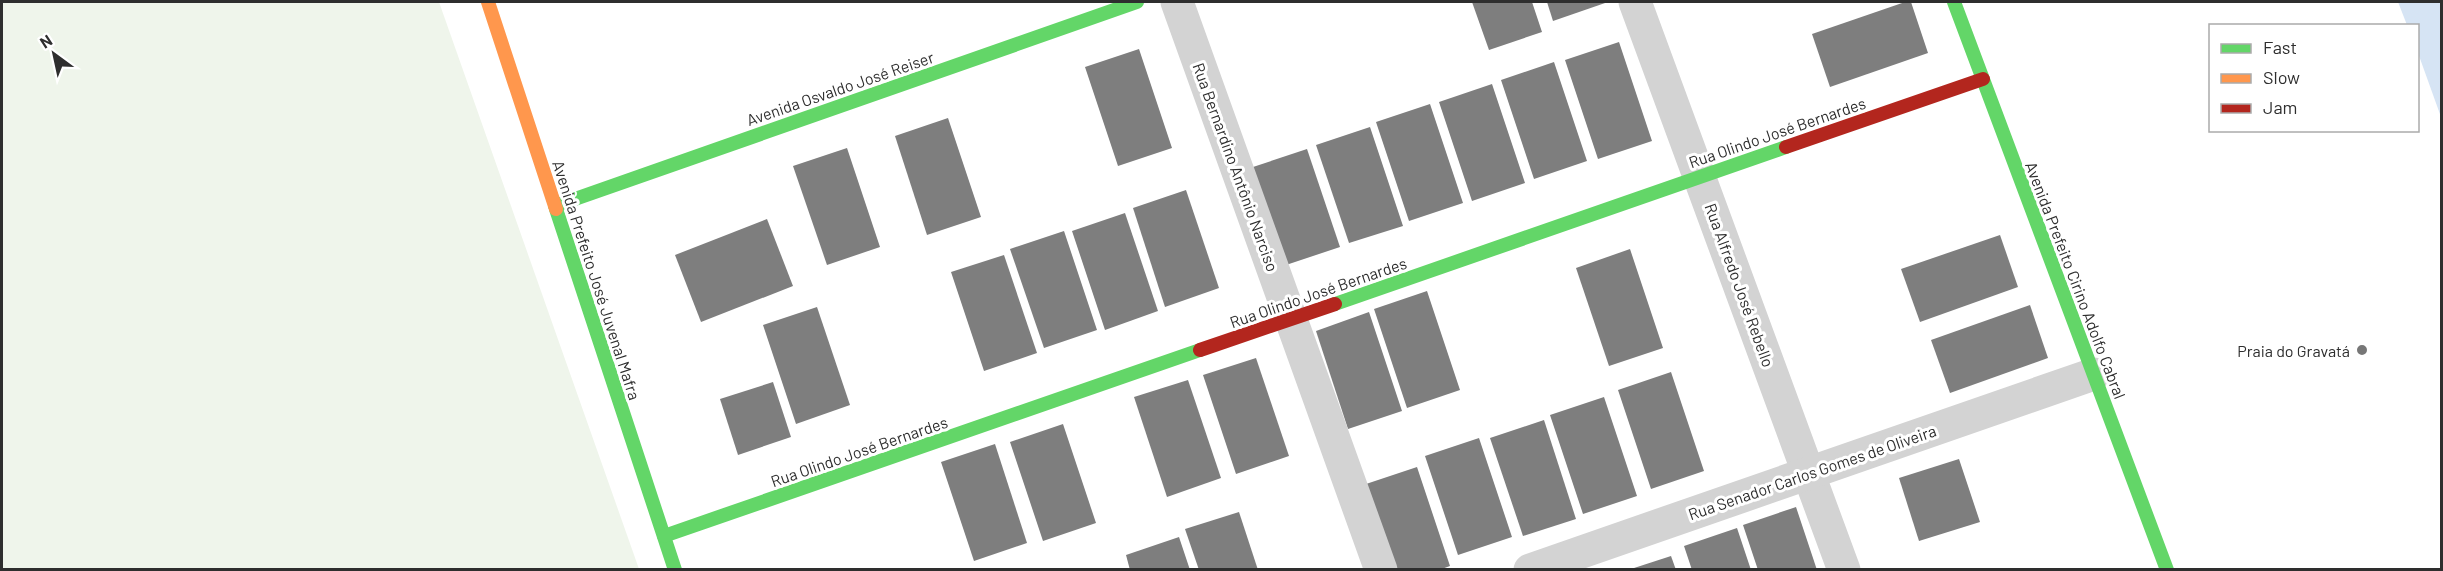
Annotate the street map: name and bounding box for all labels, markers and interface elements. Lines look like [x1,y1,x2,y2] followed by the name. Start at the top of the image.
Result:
[24,24,84,84] north arrow
[2209,24,2419,132] legend
[36,30,55,52] text: N
[2263,36,2297,58] text: Fast
[744,47,936,129] street label: Avenida Osvaldo José Reiser
[1189,60,1283,274] street label: Rua Bernardino Antônio Narciso
[2263,66,2300,88] text: Slow
[1686,93,1868,171] street label: Rua Olindo José Bernardes
[2263,96,2297,118] text: Jam
[549,158,645,402] street label: Avenida Prefeito José Juvenal Mafra
[2022,159,2130,401] street label: Avenida Prefeito Cirino Adolfo Cabral
[1702,201,1778,369] street label: Rua Alfredo José Rebello
[1227,253,1409,331] street label: Rua Olindo José Bernardes
[2237,341,2350,360] place label: Praia do Gravatá
[2355,343,2369,357] marker: Praia do Gravatá
[768,412,950,490] street label: Rua Olindo José Bernardes
[1686,421,1938,523] street label: Rua Senador Carlos Gomes de Oliveira

